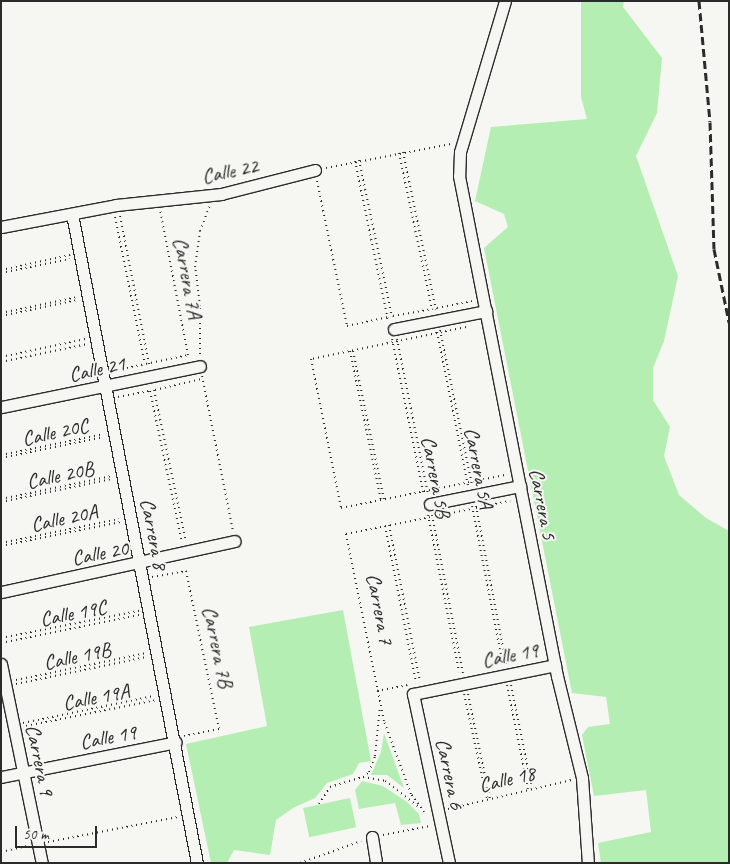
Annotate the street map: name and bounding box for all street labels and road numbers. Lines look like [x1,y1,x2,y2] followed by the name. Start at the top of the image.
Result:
[200,153,260,189] street label: Calle 22
[168,235,208,321] street label: Carrera 7A
[67,351,127,387] street label: Calle 21
[20,413,90,451] street label: Calle 20C
[459,425,499,511] street label: Carrera 5A
[416,434,456,520] street label: Carrera 5B
[24,456,96,494] street label: Calle 20B
[524,466,562,542] street label: Carrera 5
[135,496,173,572] street label: Carrera 8
[28,499,100,537] street label: Calle 20A
[70,535,130,571] street label: Calle 20
[361,571,399,647] street label: Carrera 7
[38,594,108,632] street label: Calle 19C
[197,604,239,690] street label: Carrera 7B
[41,637,113,675] street label: Calle 19B
[480,637,540,673] street label: Calle 19
[60,678,132,716] street label: Calle 19A
[78,719,138,755] street label: Calle 19
[20,722,60,798] street label: Carrera 9
[430,736,470,812] street label: Carrera 6
[476,760,538,798] street label: Calle 18

